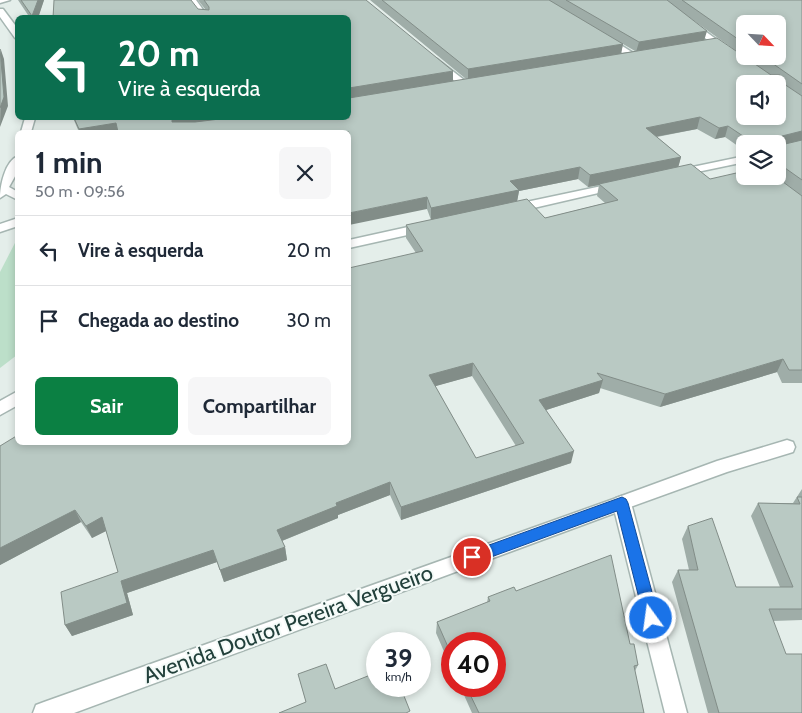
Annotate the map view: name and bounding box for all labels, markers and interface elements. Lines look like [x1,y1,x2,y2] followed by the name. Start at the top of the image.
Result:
[736,15,786,65] north arrow
[736,15,786,185] map controls
[118,32,200,75] text: 20 m
[35,35,100,100] icon: left
[118,75,260,102] text: Vire à esquerda
[736,75,786,125] button: sound
[736,135,786,185] button: layers
[35,144,103,181] text: 1 min
[279,147,331,199] button: close
[35,182,125,201] text: 50 m · 09:56
[35,237,63,265] icon: left
[78,239,204,262] text: Vire à esquerda
[287,239,331,262] text: 20 m
[35,307,63,335] icon: arrive
[78,309,239,332] text: Chegada ao destino
[287,309,331,332] text: 30 m
[35,377,178,435] button: Sair
[188,377,331,435] button: Compartilhar
[451,536,493,578] pin
[458,543,486,571] icon: arrive
[140,559,436,689] street label: Avenida Doutor Pereira Vergueiro
[624,591,676,643] position arrow
[441,632,506,697] speed limit sign: 40
[385,643,412,673] text: 39
[385,669,412,684] text: km/h

